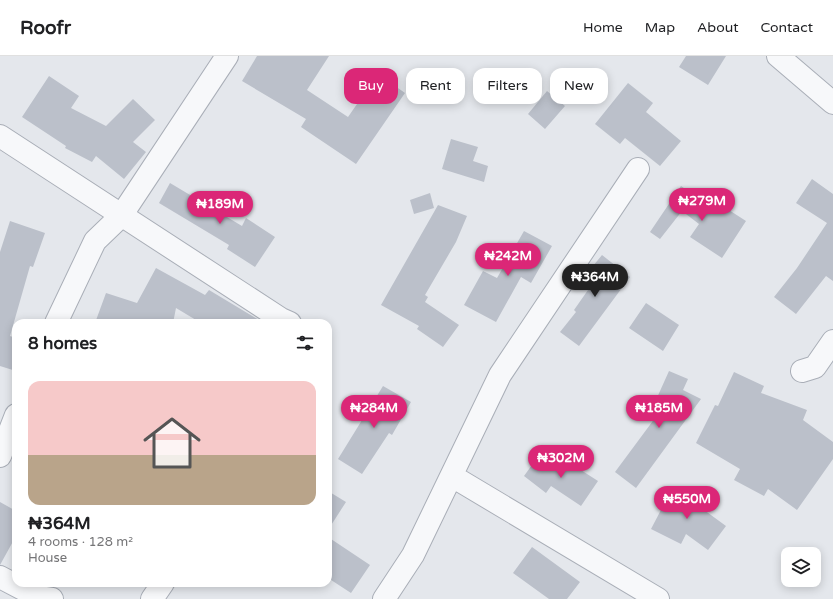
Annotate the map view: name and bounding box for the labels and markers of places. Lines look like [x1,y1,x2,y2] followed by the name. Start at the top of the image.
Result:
[674,188,730,222] pin: ₦279M
[192,191,248,225] pin: ₦189M
[480,243,536,277] pin: ₦242M
[567,264,623,298] pin: ₦364M
[346,395,402,429] pin: ₦284M
[631,395,687,429] pin: ₦185M
[533,445,589,479] pin: ₦302M
[659,486,715,520] pin: ₦550M

